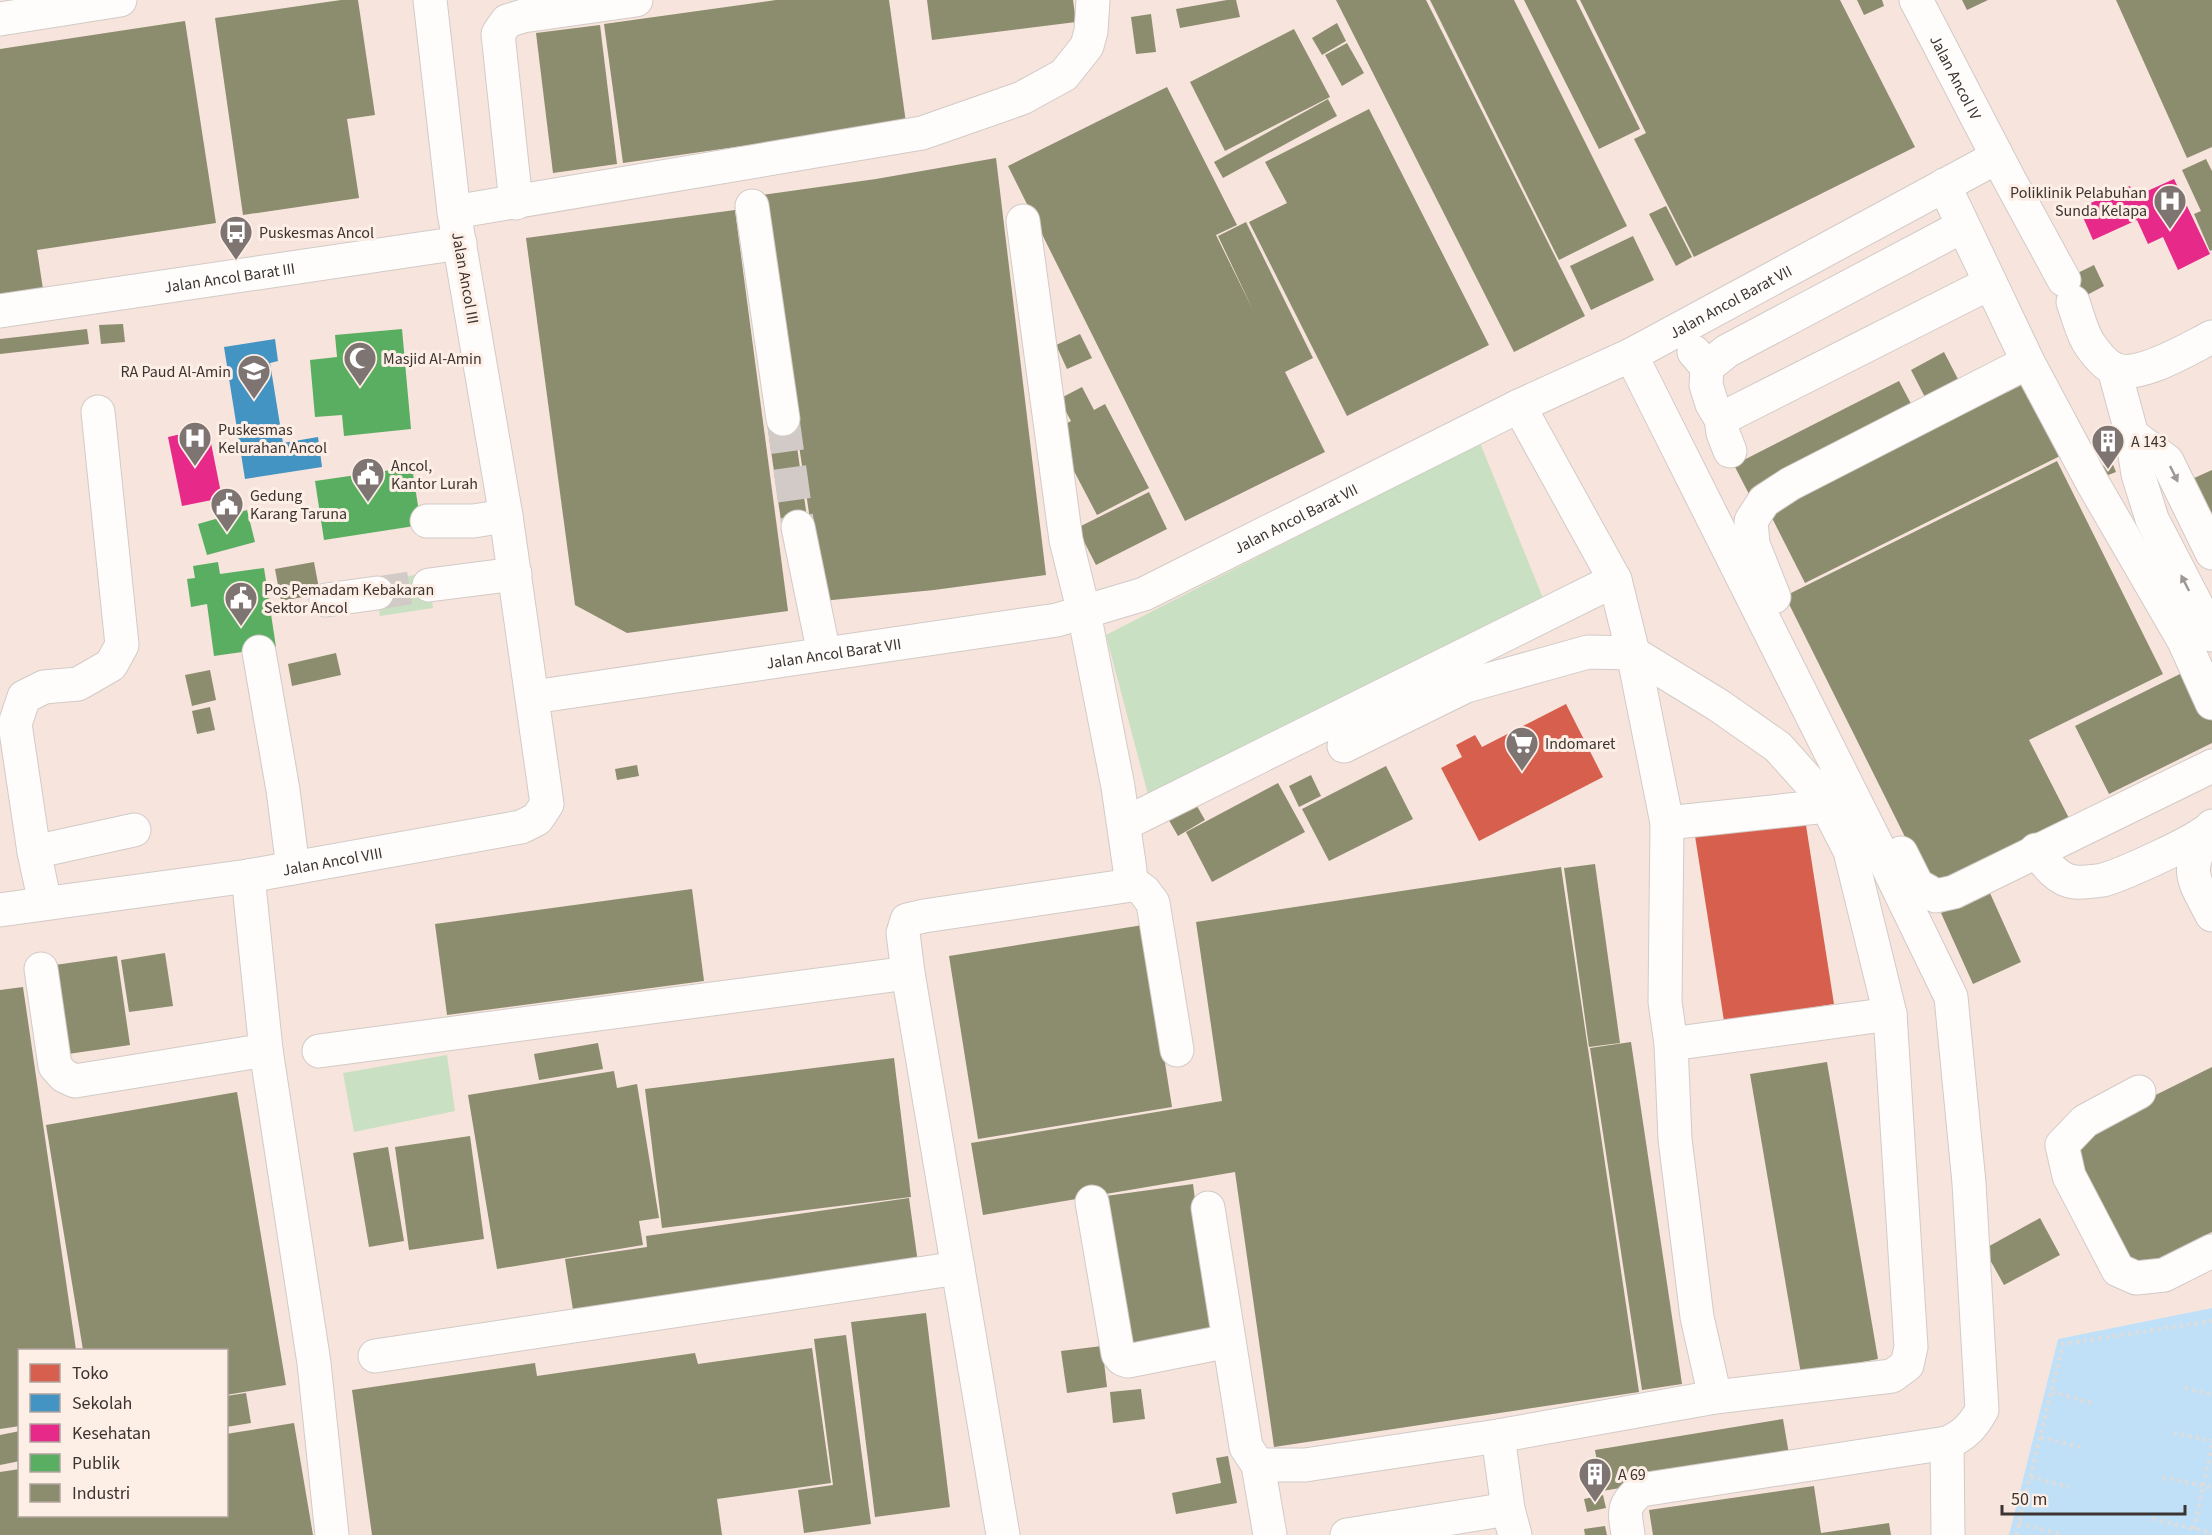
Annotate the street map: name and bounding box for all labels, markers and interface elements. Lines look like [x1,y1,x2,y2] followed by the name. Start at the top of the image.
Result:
[1924,31,1987,125] street label: Jalan Ancol IV
[2010,182,2147,222] place label: Poliklinik Pelabuhan Sunda Kelapa
[2152,183,2188,230] hospital icon: Poliklinik Pelabuhan Sunda Kelapa
[218,214,254,261] bus stop icon: Puskesmas Ancol
[259,222,374,244] place label: Puskesmas Ancol
[446,231,484,326] street label: Jalan Ancol III
[163,258,297,299] street label: Jalan Ancol Barat III
[1666,260,1796,344] street label: Jalan Ancol Barat VII
[342,340,378,387] mosque icon: Masjid Al-Amin
[383,348,482,370] place label: Masjid Al-Amin
[236,353,272,400] school or university icon: RA Paud Al-Amin
[120,361,231,383] place label: RA Paud Al-Amin
[218,419,327,459] place label: Puskesmas Kelurahan Ancol
[177,420,213,467] hospital icon: Puskesmas Kelurahan Ancol
[2090,423,2126,470] building icon: A 143
[2131,431,2167,453] place label: A 143
[391,455,478,495] place label: Ancol, Kantor Lurah
[350,456,386,503] public building icon: Ancol, Kantor Lurah
[2169,466,2178,483] one-way arrow
[1230,479,1362,559] street label: Jalan Ancol Barat VII
[250,485,347,525] place label: Gedung Karang Taruna
[209,486,245,533] public building icon: Gedung Karang Taruna
[2180,574,2190,591] one-way arrow
[264,579,434,619] place label: Pos Pemadam Kebakaran Sektor Ancol
[223,580,259,627] public building icon: Pos Pemadam Kebakaran Sektor Ancol
[765,633,903,675] street label: Jalan Ancol Barat VII
[1504,725,1540,772] supermarket icon: Indomaret
[1545,733,1616,755] place label: Indomaret
[281,842,384,882] street label: Jalan Ancol VIII
[18,1349,228,1517] legend
[72,1361,109,1386] text: Toko
[72,1391,132,1416] text: Sekolah
[72,1421,151,1446] text: Kesehatan
[72,1451,120,1476] text: Publik
[1577,1456,1613,1503] building icon: A 69
[1618,1464,1646,1486] place label: A 69
[2002,1478,2185,1516] scale bar
[72,1481,130,1506] text: Industri
[2011,1487,2047,1512] text: 50 m

